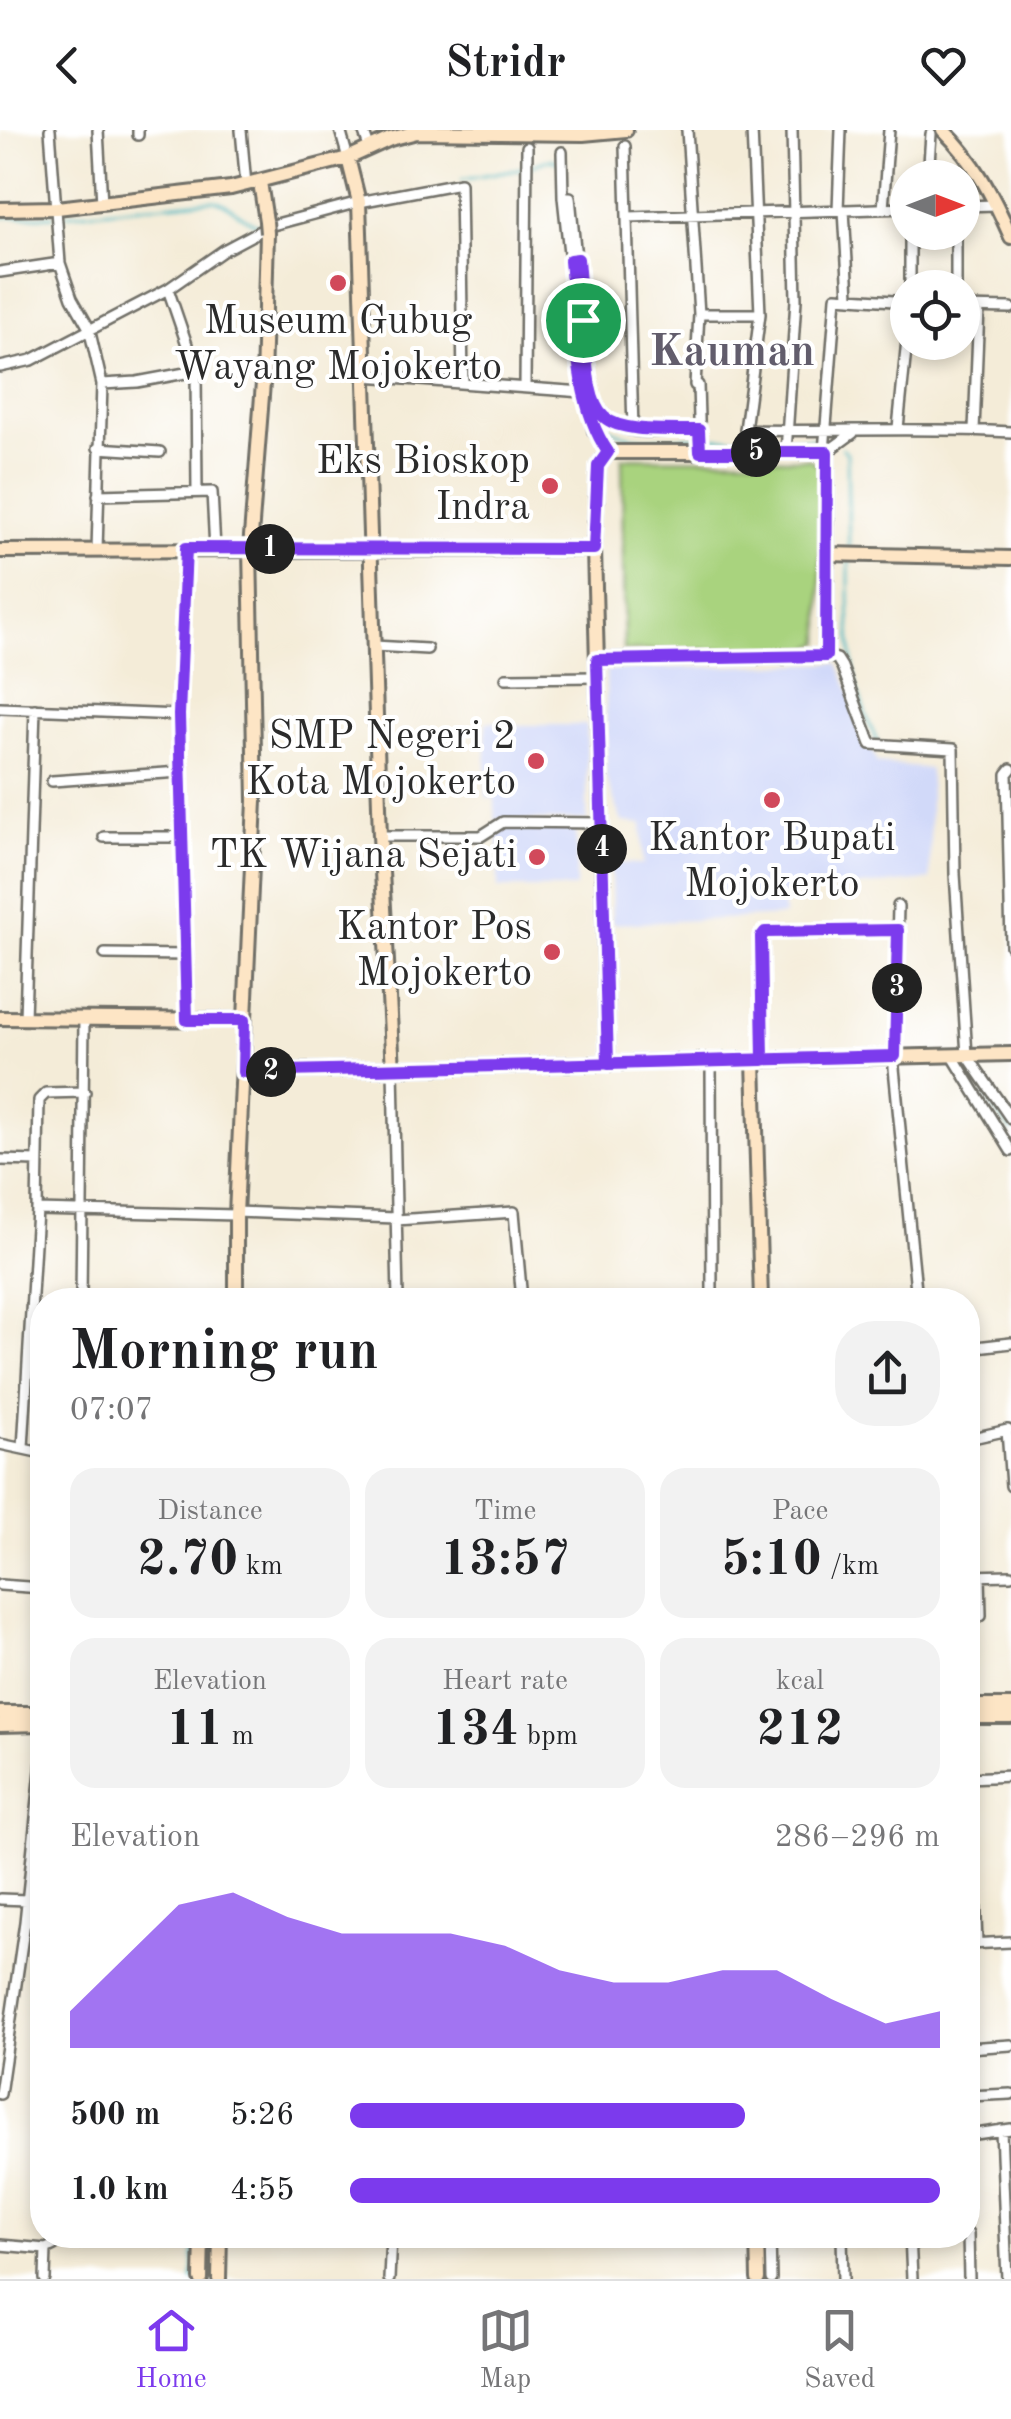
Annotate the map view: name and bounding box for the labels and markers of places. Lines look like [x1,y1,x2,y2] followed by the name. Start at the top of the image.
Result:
[327,272,349,294] marker: Museum Gubug Wayang Mojokerto
[541,278,626,363] pin
[174,303,502,389] place label: Museum Gubug Wayang Mojokerto
[731,427,781,477] pin: 5
[316,443,530,529] place label: Eks Bioskop Indra
[539,475,561,497] marker: Eks Bioskop Indra
[245,524,295,574] pin: 1
[246,718,516,804] place label: SMP Negeri 2 Kota Mojokerto
[525,750,547,772] marker: SMP Negeri 2 Kota Mojokerto
[761,789,783,811] marker: Kantor Bupati Mojokerto
[648,820,896,906] place label: Kantor Bupati Mojokerto
[577,824,627,874] pin: 4
[210,837,517,877] place label: TK Wijana Sejati
[526,846,548,868] marker: TK Wijana Sejati
[337,909,532,995] place label: Kantor Pos Mojokerto
[541,941,563,963] marker: Kantor Pos Mojokerto
[872,963,922,1013] pin: 3
[246,1047,296,1097] pin: 2

